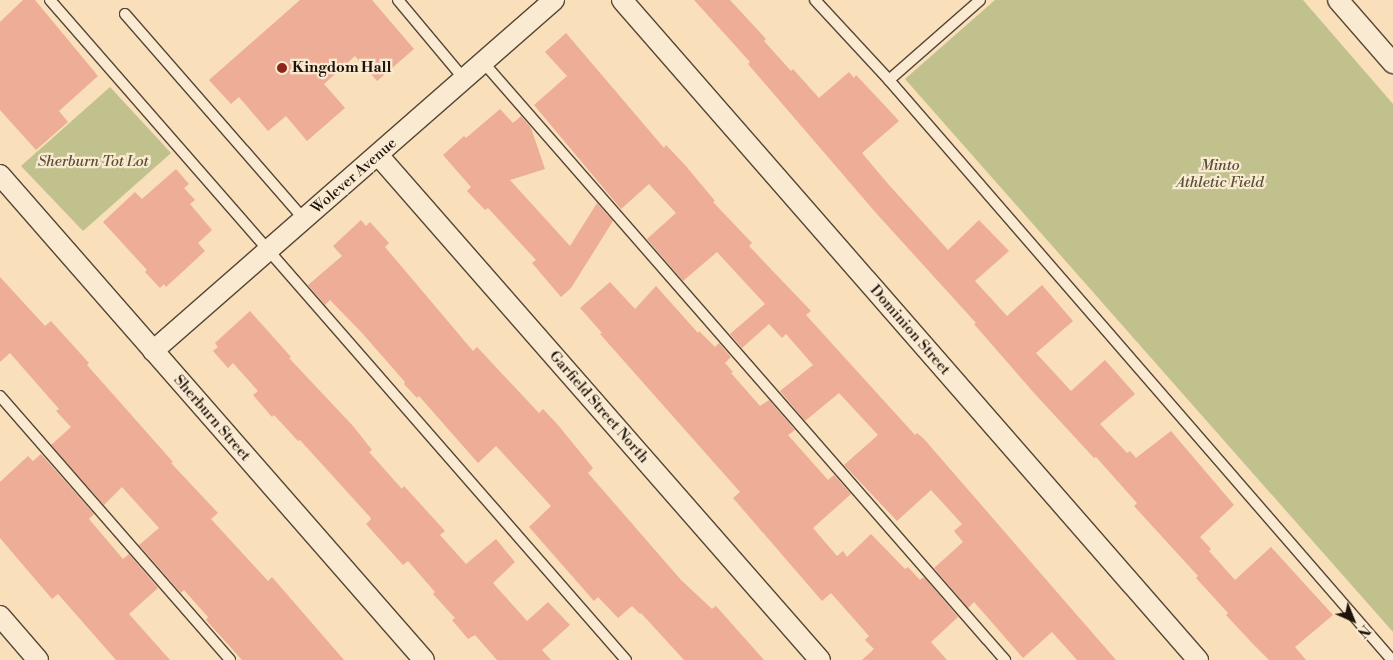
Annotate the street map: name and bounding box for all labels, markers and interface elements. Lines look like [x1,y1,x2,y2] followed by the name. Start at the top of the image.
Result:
[292,59,391,77] place label: Kingdom Hall
[276,62,288,74] marker: Kingdom Hall
[308,134,400,218] street label: Wolever Avenue
[38,153,148,171] park label: Sherburn Tot Lot
[1176,156,1264,191] park label: Minto Athletic Field
[866,281,954,379] street label: Dominion Street
[545,347,653,467] street label: Garfield Street North
[170,371,254,465] street label: Sherburn Street
[1328,595,1378,645] north arrow
[1353,620,1374,641] text: N

